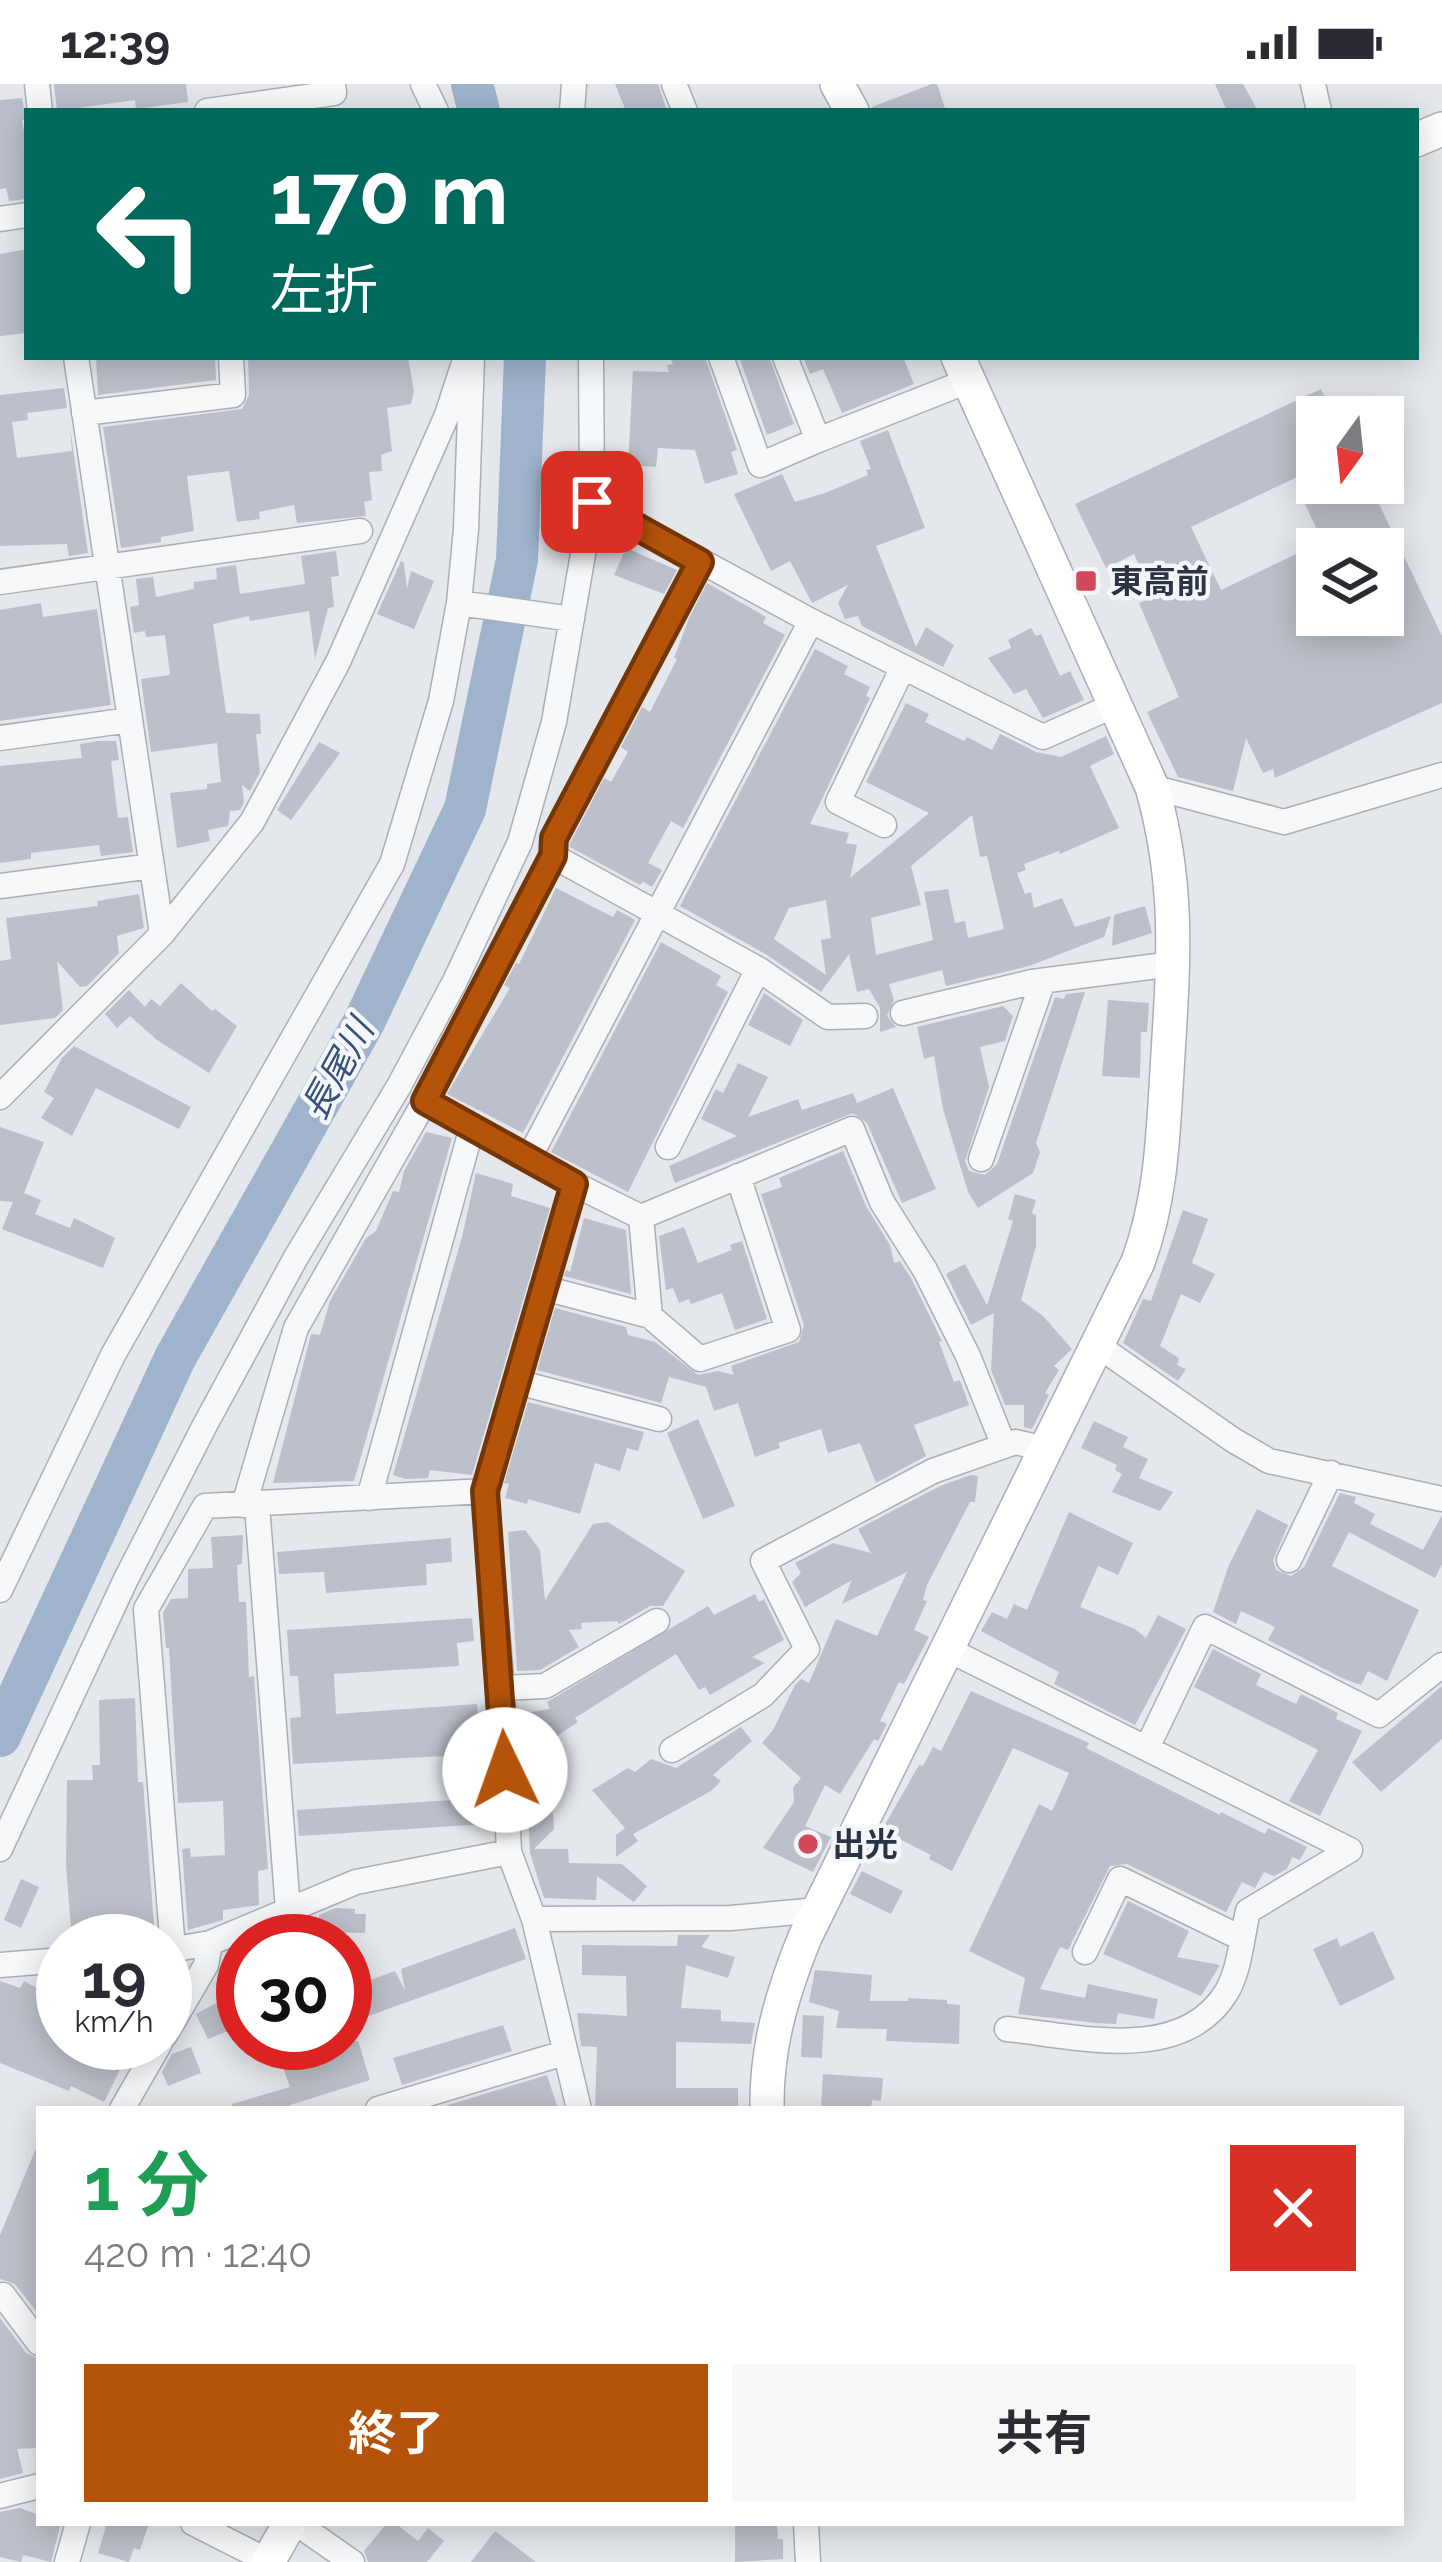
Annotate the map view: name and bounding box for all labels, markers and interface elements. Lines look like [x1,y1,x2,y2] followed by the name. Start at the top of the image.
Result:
[60,16,170,69] text: 12:39
[270,145,509,244] text: 170 m
[72,156,228,312] icon: left
[270,258,378,322] text: 左折
[1296,396,1404,504] north arrow
[1296,396,1404,636] map controls
[541,451,643,553] pin
[559,469,625,535] icon: arrive
[1296,528,1404,636] button: layers
[1110,562,1209,601] place label: 東高前
[1073,568,1099,594] marker: 東高前
[292,1008,383,1126] water label: 長尾川
[442,1707,568,1833] position arrow
[832,1825,898,1864] place label: 出光
[795,1831,821,1857] marker: 出光
[216,1914,372,2070] speed limit sign: 30
[82,1942,146,2012] text: 19
[74,2004,154,2039] text: km/h
[84,2142,209,2227] text: 1 分
[1230,2145,1356,2271] button: close
[84,2230,312,2276] text: 420 m · 12:40
[84,2364,708,2502] button: 終了
[732,2364,1356,2502] button: 共有

